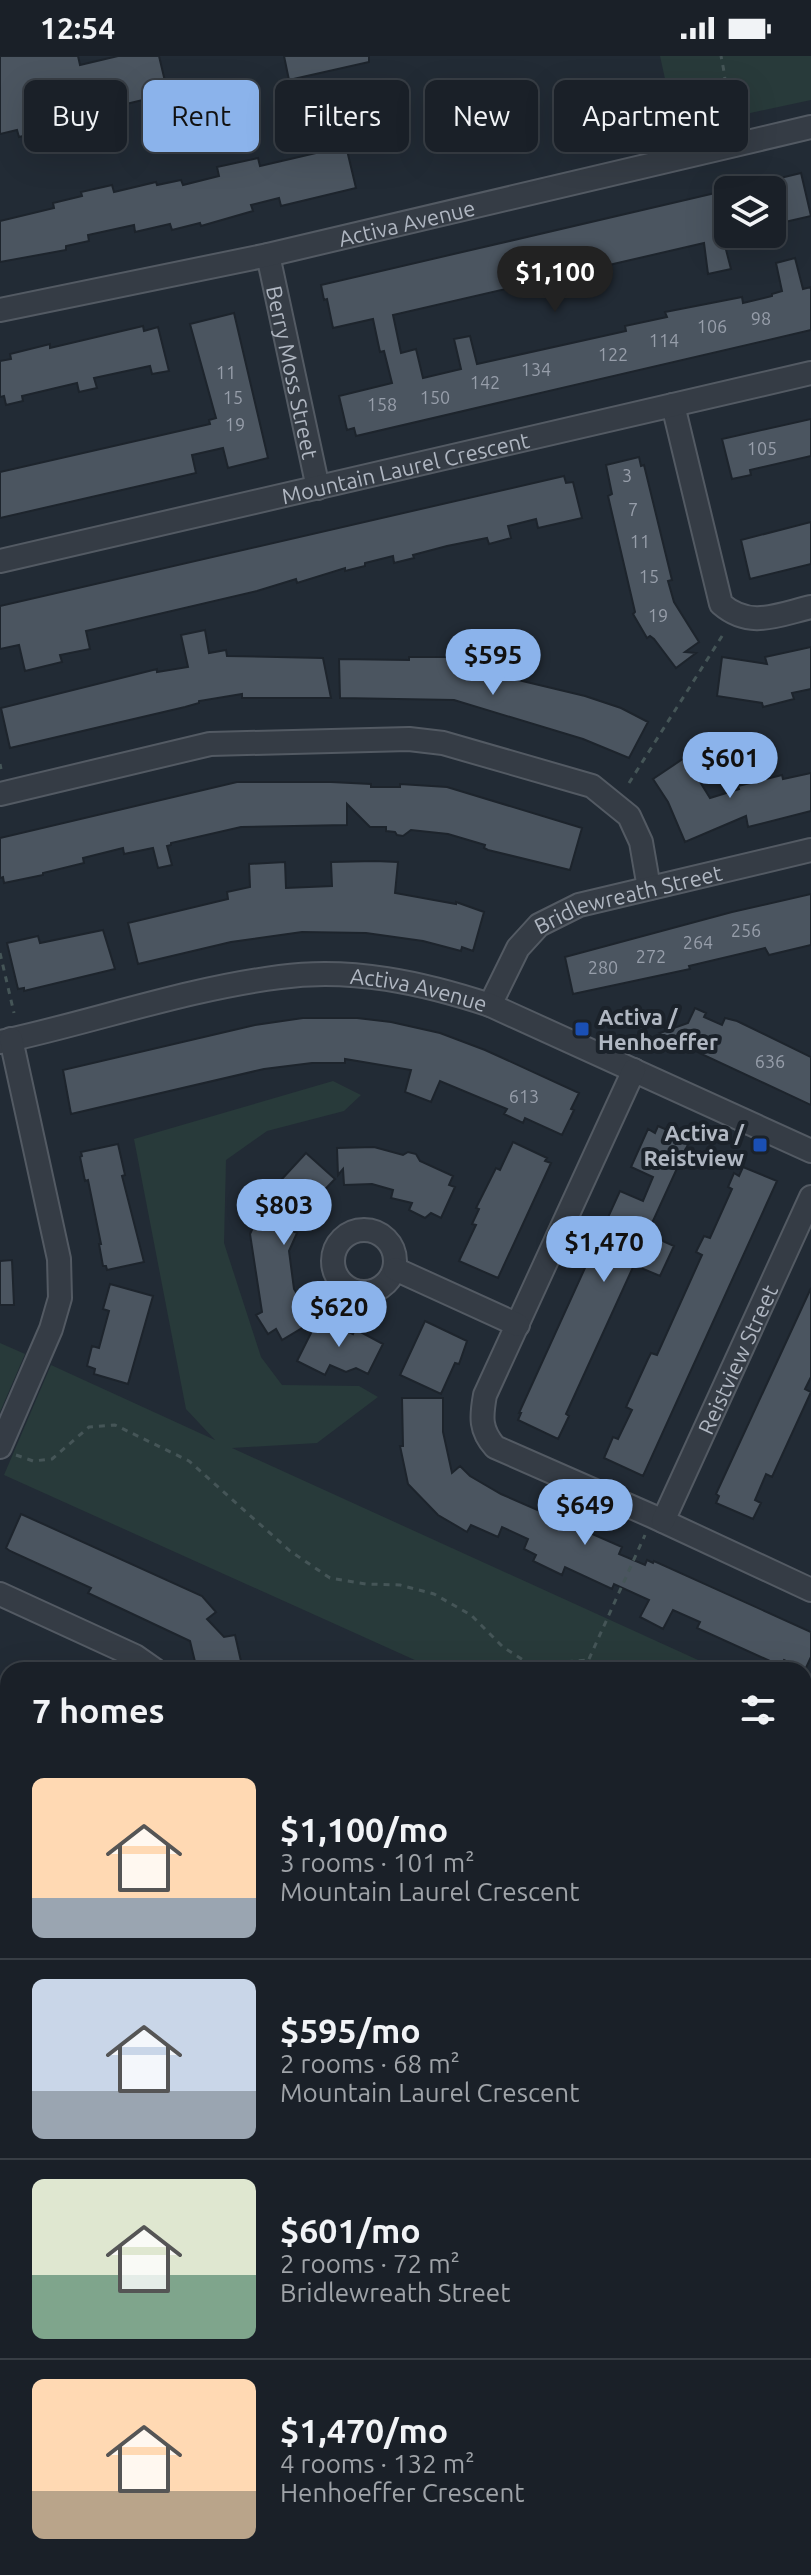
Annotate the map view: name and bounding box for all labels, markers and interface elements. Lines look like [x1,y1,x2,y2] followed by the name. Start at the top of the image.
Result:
[40,11,115,45] text: 12:54
[24,80,127,152] chip: Buy
[143,80,259,152] chip: Rent
[275,80,409,152] chip: Filters
[425,80,538,152] chip: New
[554,80,748,152] chip: Apartment
[714,176,786,248] map controls
[714,176,786,248] button: layers
[336,194,477,251] street label: Activa Avenue
[490,246,620,314] pin: $1,100
[515,257,595,286] text: $1,100
[262,283,324,462] street label: Berry Moss Street
[751,308,771,328] house number: 98
[697,316,727,336] house number: 106
[649,330,679,350] house number: 114
[598,344,628,364] house number: 122
[521,359,551,379] house number: 134
[216,362,236,382] house number: 11
[470,372,500,392] house number: 142
[223,387,243,407] house number: 15
[420,387,450,407] house number: 150
[367,394,397,414] house number: 158
[225,414,245,434] house number: 19
[279,426,532,508] street label: Mountain Laurel Crescent
[747,438,777,458] house number: 105
[622,465,632,485] house number: 3
[628,499,638,519] house number: 7
[630,531,650,551] house number: 11
[639,566,659,586] house number: 15
[648,605,668,625] house number: 19
[446,629,540,697] pin: $595
[464,640,522,669] text: $595
[683,732,777,800] pin: $601
[701,743,759,772] text: $601
[530,859,724,938] street label: Bridlewreath Street
[731,920,761,940] house number: 256
[683,932,713,952] house number: 264
[636,946,666,966] house number: 272
[588,957,618,977] house number: 280
[349,962,490,1016] street label: Activa Avenue
[598,1004,718,1054] place label: Activa / Henhoeffer
[573,1020,591,1038] marker: Activa / Henhoeffer
[755,1051,785,1071] house number: 636
[509,1086,539,1106] house number: 613
[643,1120,745,1170] place label: Activa / Reistview
[751,1136,769,1154] marker: Activa / Reistview
[237,1179,331,1247] pin: $803
[255,1190,313,1219] text: $803
[539,1216,669,1284] pin: $1,470
[564,1227,644,1256] text: $1,470
[692,1280,782,1438] street label: Reistview Street
[292,1281,386,1349] pin: $620
[310,1292,368,1321] text: $620
[538,1479,632,1547] pin: $649
[556,1490,614,1519] text: $649
[736,1688,780,1732] icon: filters
[32,1691,165,1729] text: 7 homes
[96,1810,192,1906] icon: home
[280,1810,448,1848] text: $1,100/mo
[280,1848,475,1877] text: 3 rooms · 101 m²
[280,1877,579,1906] text: Mountain Laurel Crescent
[96,2011,192,2107] icon: home
[280,2011,421,2049] text: $595/mo
[280,2049,460,2078] text: 2 rooms · 68 m²
[280,2078,579,2107] text: Mountain Laurel Crescent
[96,2211,192,2307] icon: home
[280,2211,421,2249] text: $601/mo
[280,2249,460,2278] text: 2 rooms · 72 m²
[280,2278,510,2307] text: Bridlewreath Street
[96,2411,192,2507] icon: home
[280,2411,448,2449] text: $1,470/mo
[280,2449,475,2478] text: 4 rooms · 132 m²
[280,2478,525,2507] text: Henhoeffer Crescent

